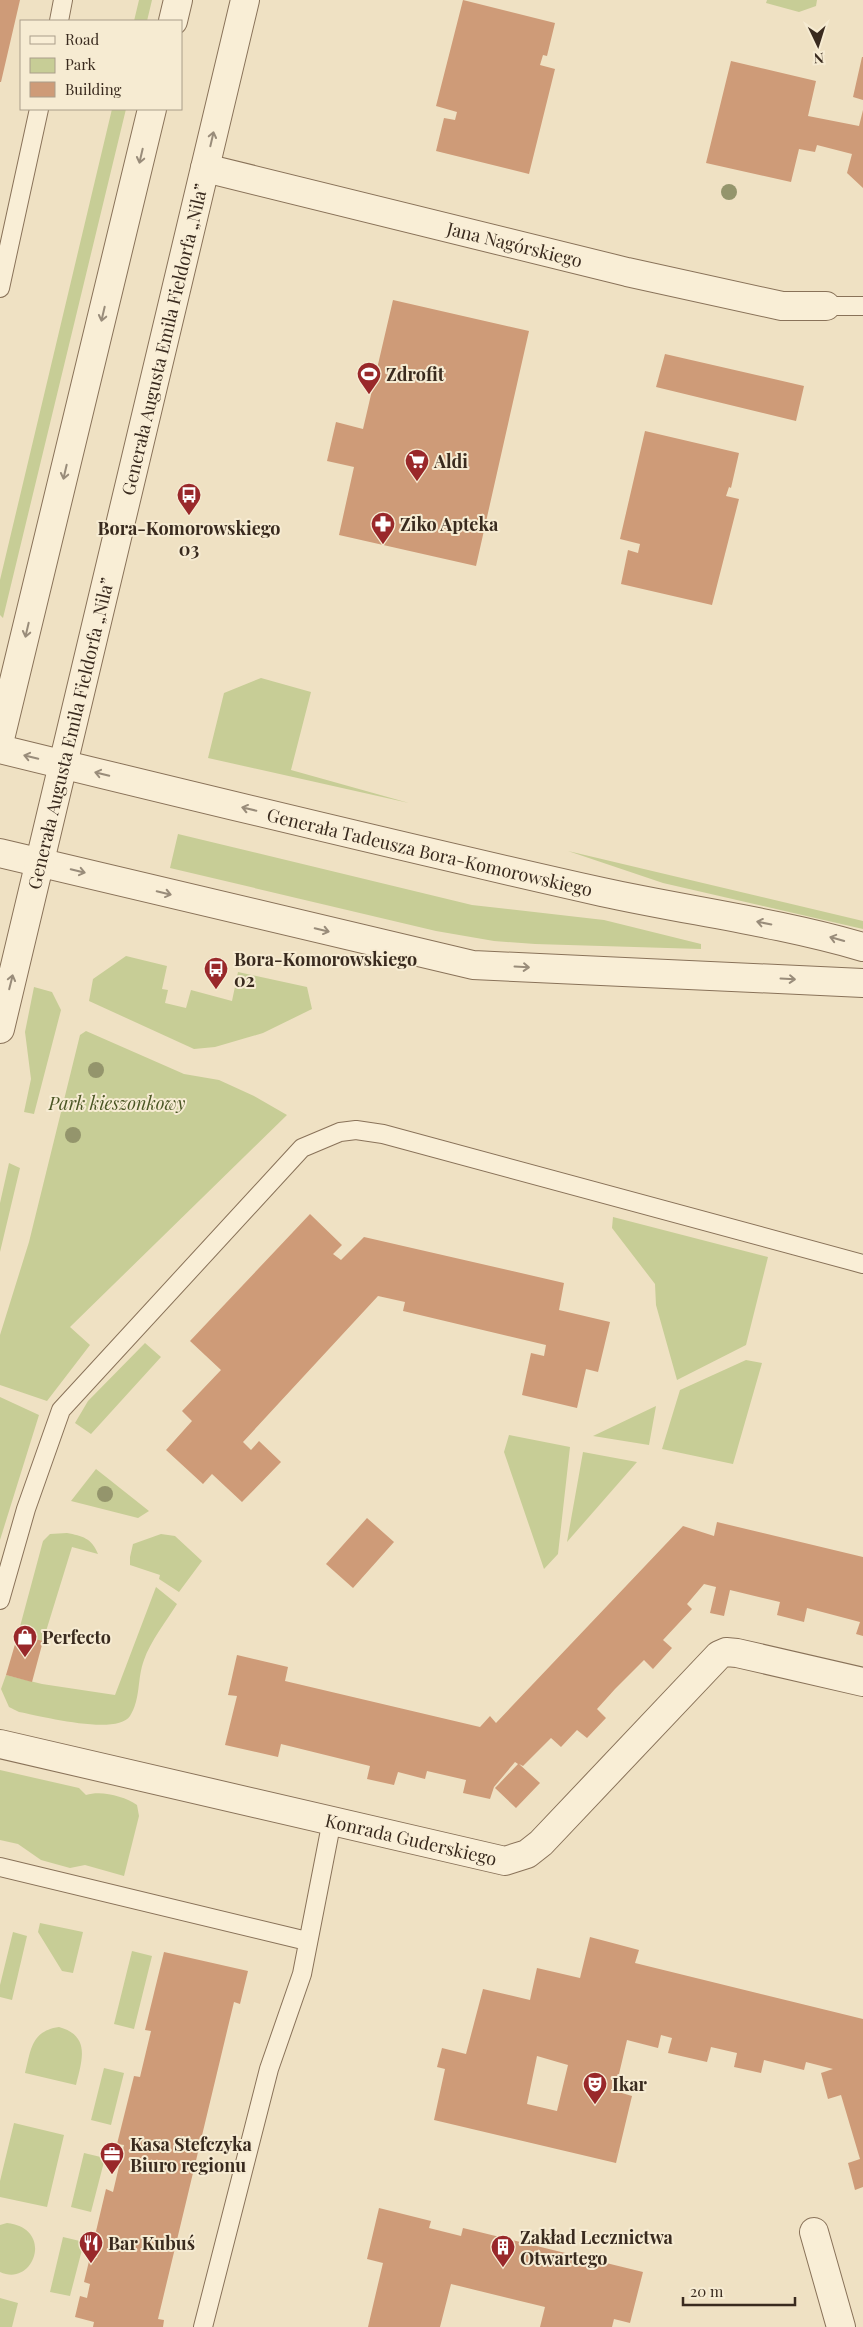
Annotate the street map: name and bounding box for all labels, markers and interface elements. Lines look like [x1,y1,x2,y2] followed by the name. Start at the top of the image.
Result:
[20,20,182,110] legend
[793,20,843,70] north arrow
[65,29,99,49] text: Road
[813,49,825,68] text: N
[65,54,97,74] text: Park
[65,79,122,99] text: Building
[208,131,217,147] one-way arrow
[136,148,145,164] one-way arrow
[116,181,213,498] street label: Generała Augusta Emila Fieldorfa „Nila”
[444,216,585,273] street label: Jana Nagórskiego
[98,306,107,322] one-way arrow
[356,361,382,395] sports icon: Zdrofit
[386,362,445,386] place label: Zdrofit
[404,448,430,482] supermarket icon: Aldi
[433,449,468,473] place label: Aldi
[60,464,69,480] one-way arrow
[176,482,202,516] bus stop icon: Bora-Komorowskiego 03
[370,511,396,545] pharmacy icon: Ziko Apteka
[400,512,499,536] place label: Ziko Apteka
[97,516,281,561] place label: Bora-Komorowskiego 03
[22,575,119,892] street label: Generała Augusta Emila Fieldorfa „Nila”
[22,622,31,638] one-way arrow
[24,752,40,761] one-way arrow
[94,769,110,779] one-way arrow
[265,802,595,902] street label: Generała Tadeusza Bora-Komorowskiego
[242,804,258,813] one-way arrow
[70,867,86,876] one-way arrow
[155,889,171,898] one-way arrow
[756,917,772,927] one-way arrow
[313,926,329,935] one-way arrow
[830,934,846,944] one-way arrow
[234,947,417,992] place label: Bora-Komorowskiego 02
[203,956,229,990] bus stop icon: Bora-Komorowskiego 02
[513,962,529,972] one-way arrow
[7,975,16,991] one-way arrow
[780,975,796,984] one-way arrow
[48,1091,186,1115] park label: Park kieszonkowy
[12,1624,38,1658] shop icon: Perfecto
[42,1625,111,1649] place label: Perfecto
[323,1808,499,1871] street label: Konrada Guderskiego
[582,2071,608,2105] theatre icon: Ikar
[612,2072,648,2096] place label: Ikar
[130,2132,253,2177] place label: Kasa Stefczyka Biuro regionu
[99,2141,125,2175] office icon: Kasa Stefczyka Biuro regionu
[520,2225,674,2270] place label: Zakład Lecznictwa Otwartego
[78,2230,104,2264] restaurant icon: Bar Kubuś
[108,2231,195,2255] place label: Bar Kubuś
[490,2234,516,2268] building icon: Zakład Lecznictwa Otwartego
[683,2274,796,2306] scale bar
[690,2281,724,2301] text: 20 m

